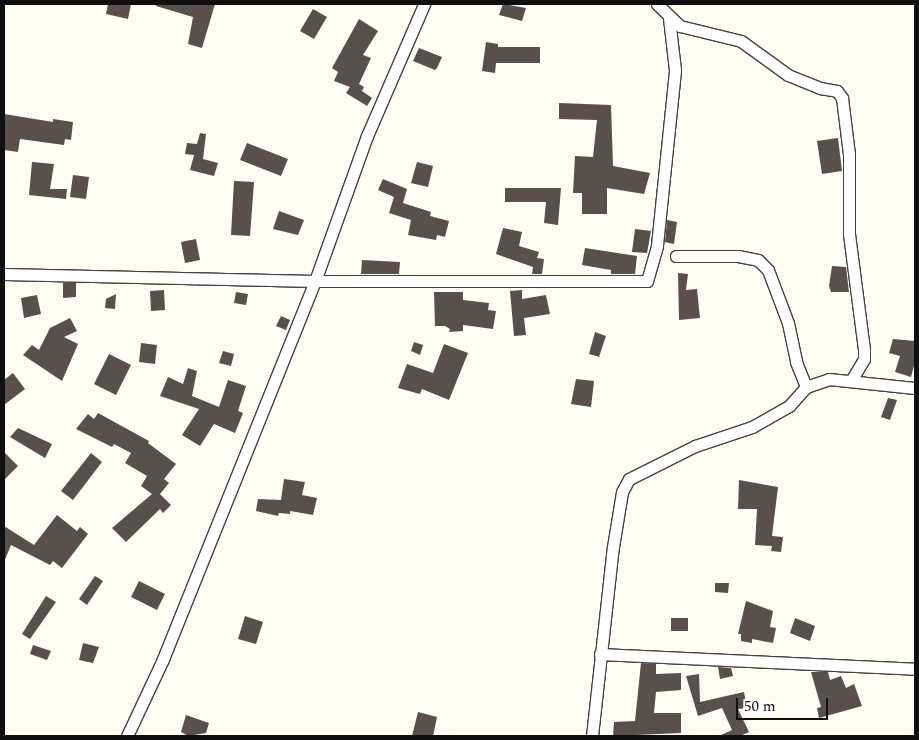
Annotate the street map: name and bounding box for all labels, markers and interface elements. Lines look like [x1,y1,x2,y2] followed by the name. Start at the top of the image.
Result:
[739,688,832,720] scale bar
[744,695,776,718] text: 50 m

